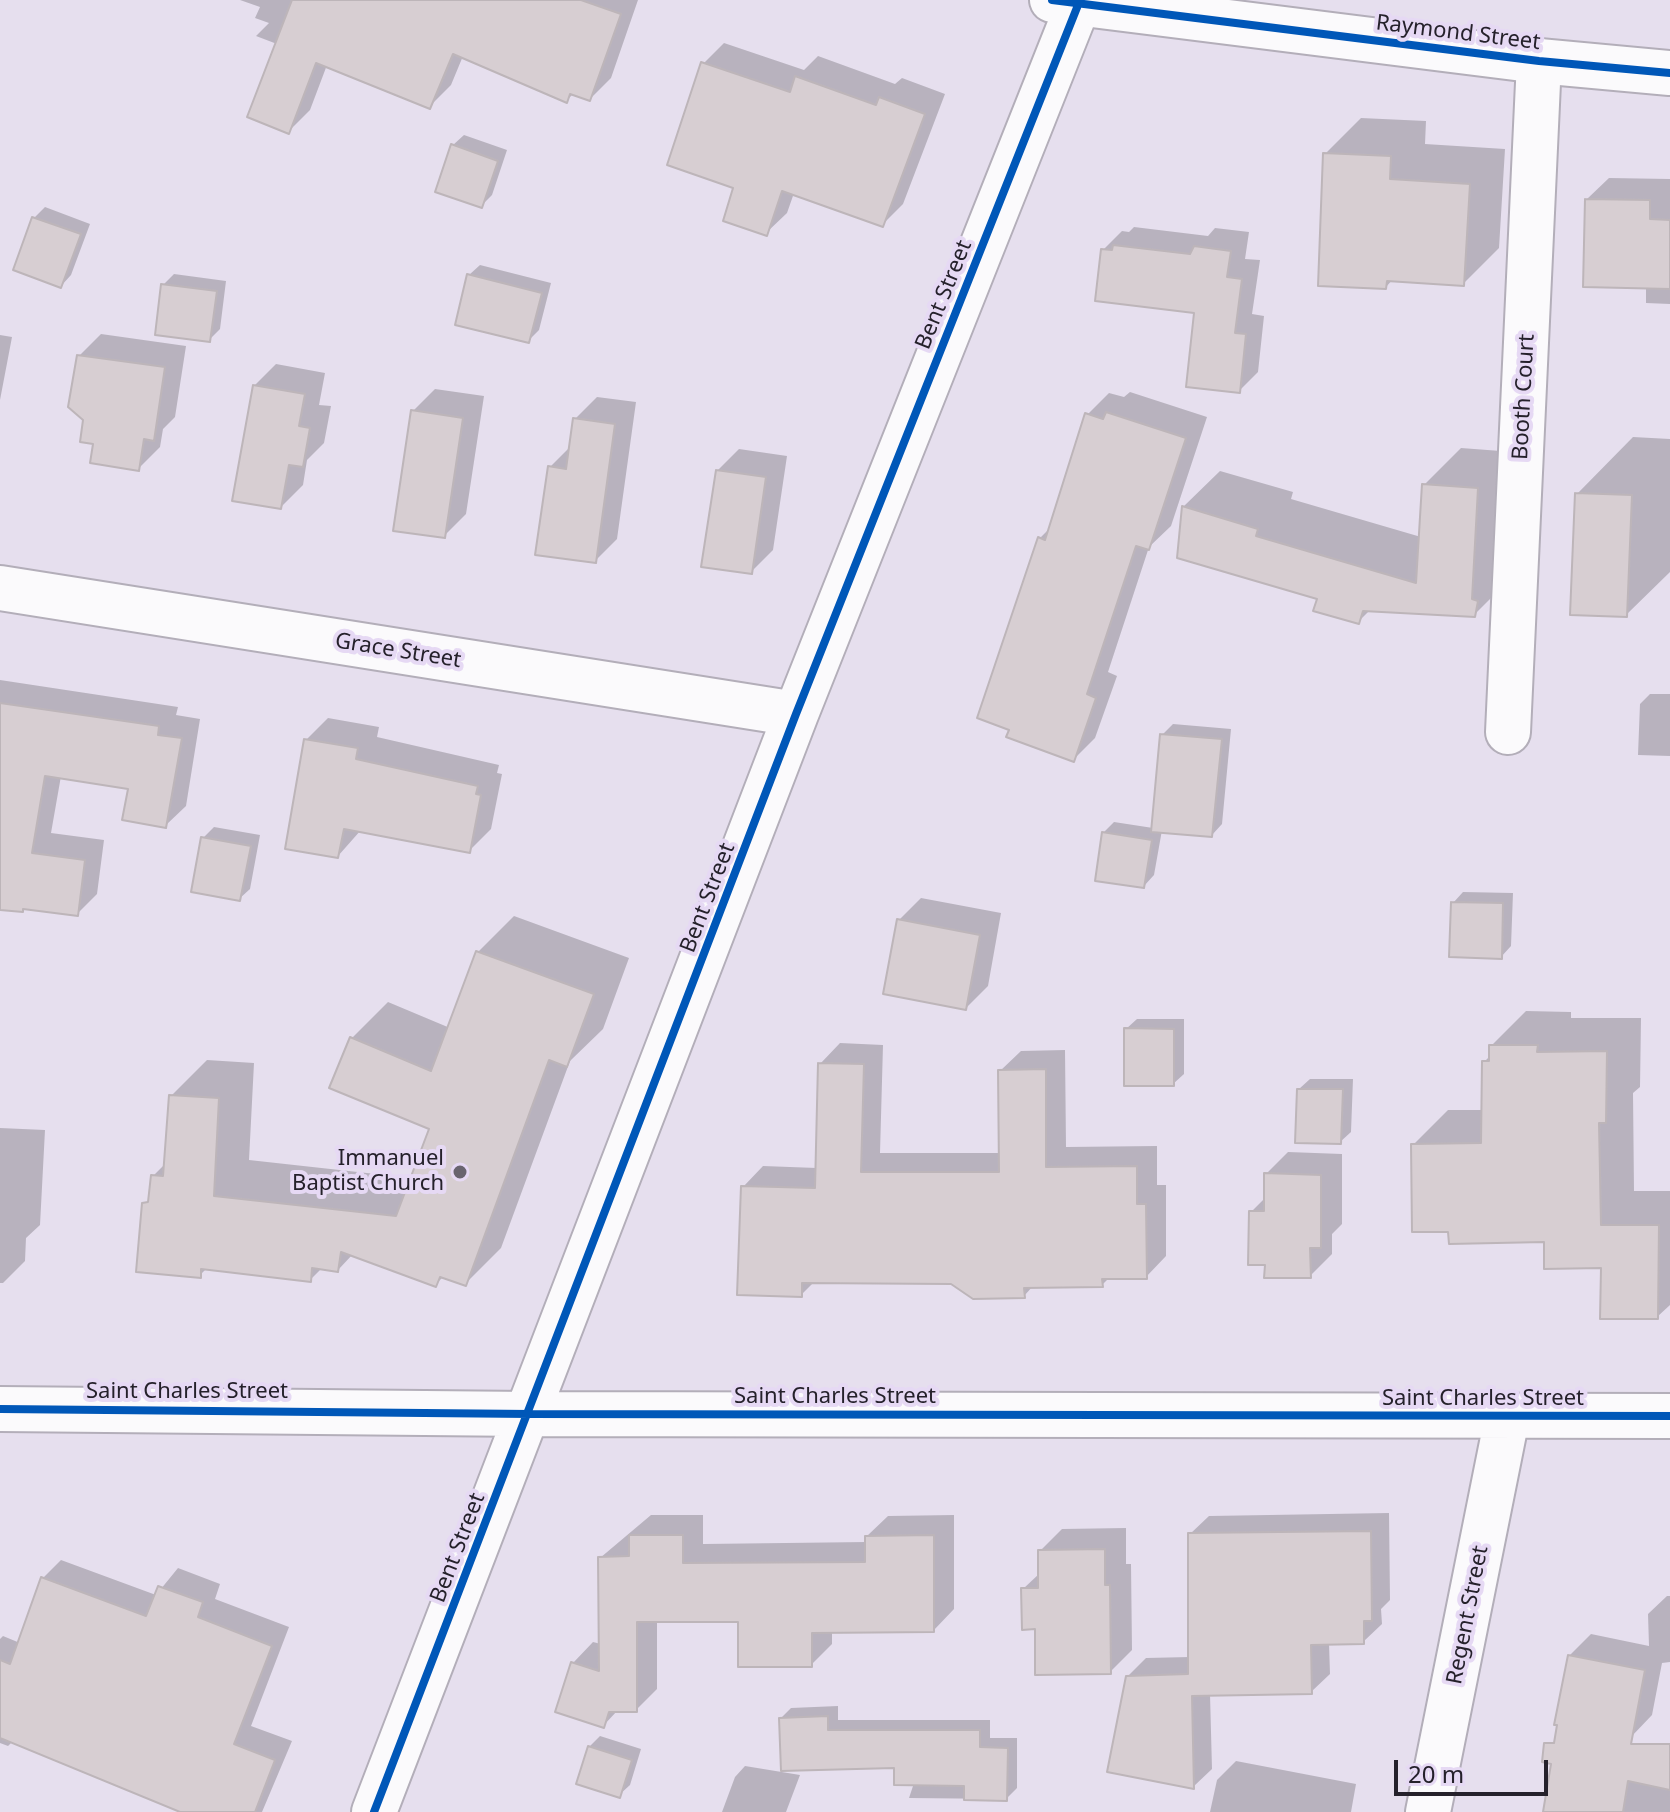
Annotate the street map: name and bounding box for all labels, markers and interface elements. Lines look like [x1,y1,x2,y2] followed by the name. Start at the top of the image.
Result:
[1374,10,1542,56] street label: Raymond Street
[910,237,978,353] street label: Bent Street
[1508,333,1540,461] street label: Booth Court
[333,628,463,674] street label: Grace Street
[675,839,741,957] street label: Bent Street
[292,1146,444,1198] place label: Immanuel Baptist Church
[451,1163,469,1181] marker: Immanuel Baptist Church
[86,1379,288,1405] street label: Saint Charles Street
[734,1384,936,1410] street label: Saint Charles Street
[1382,1386,1584,1412] street label: Saint Charles Street
[425,1489,491,1607] street label: Bent Street
[1442,1543,1494,1687] street label: Regent Street
[1398,1744,1552,1794] scale bar
[1408,1757,1464,1790] text: 20 m

